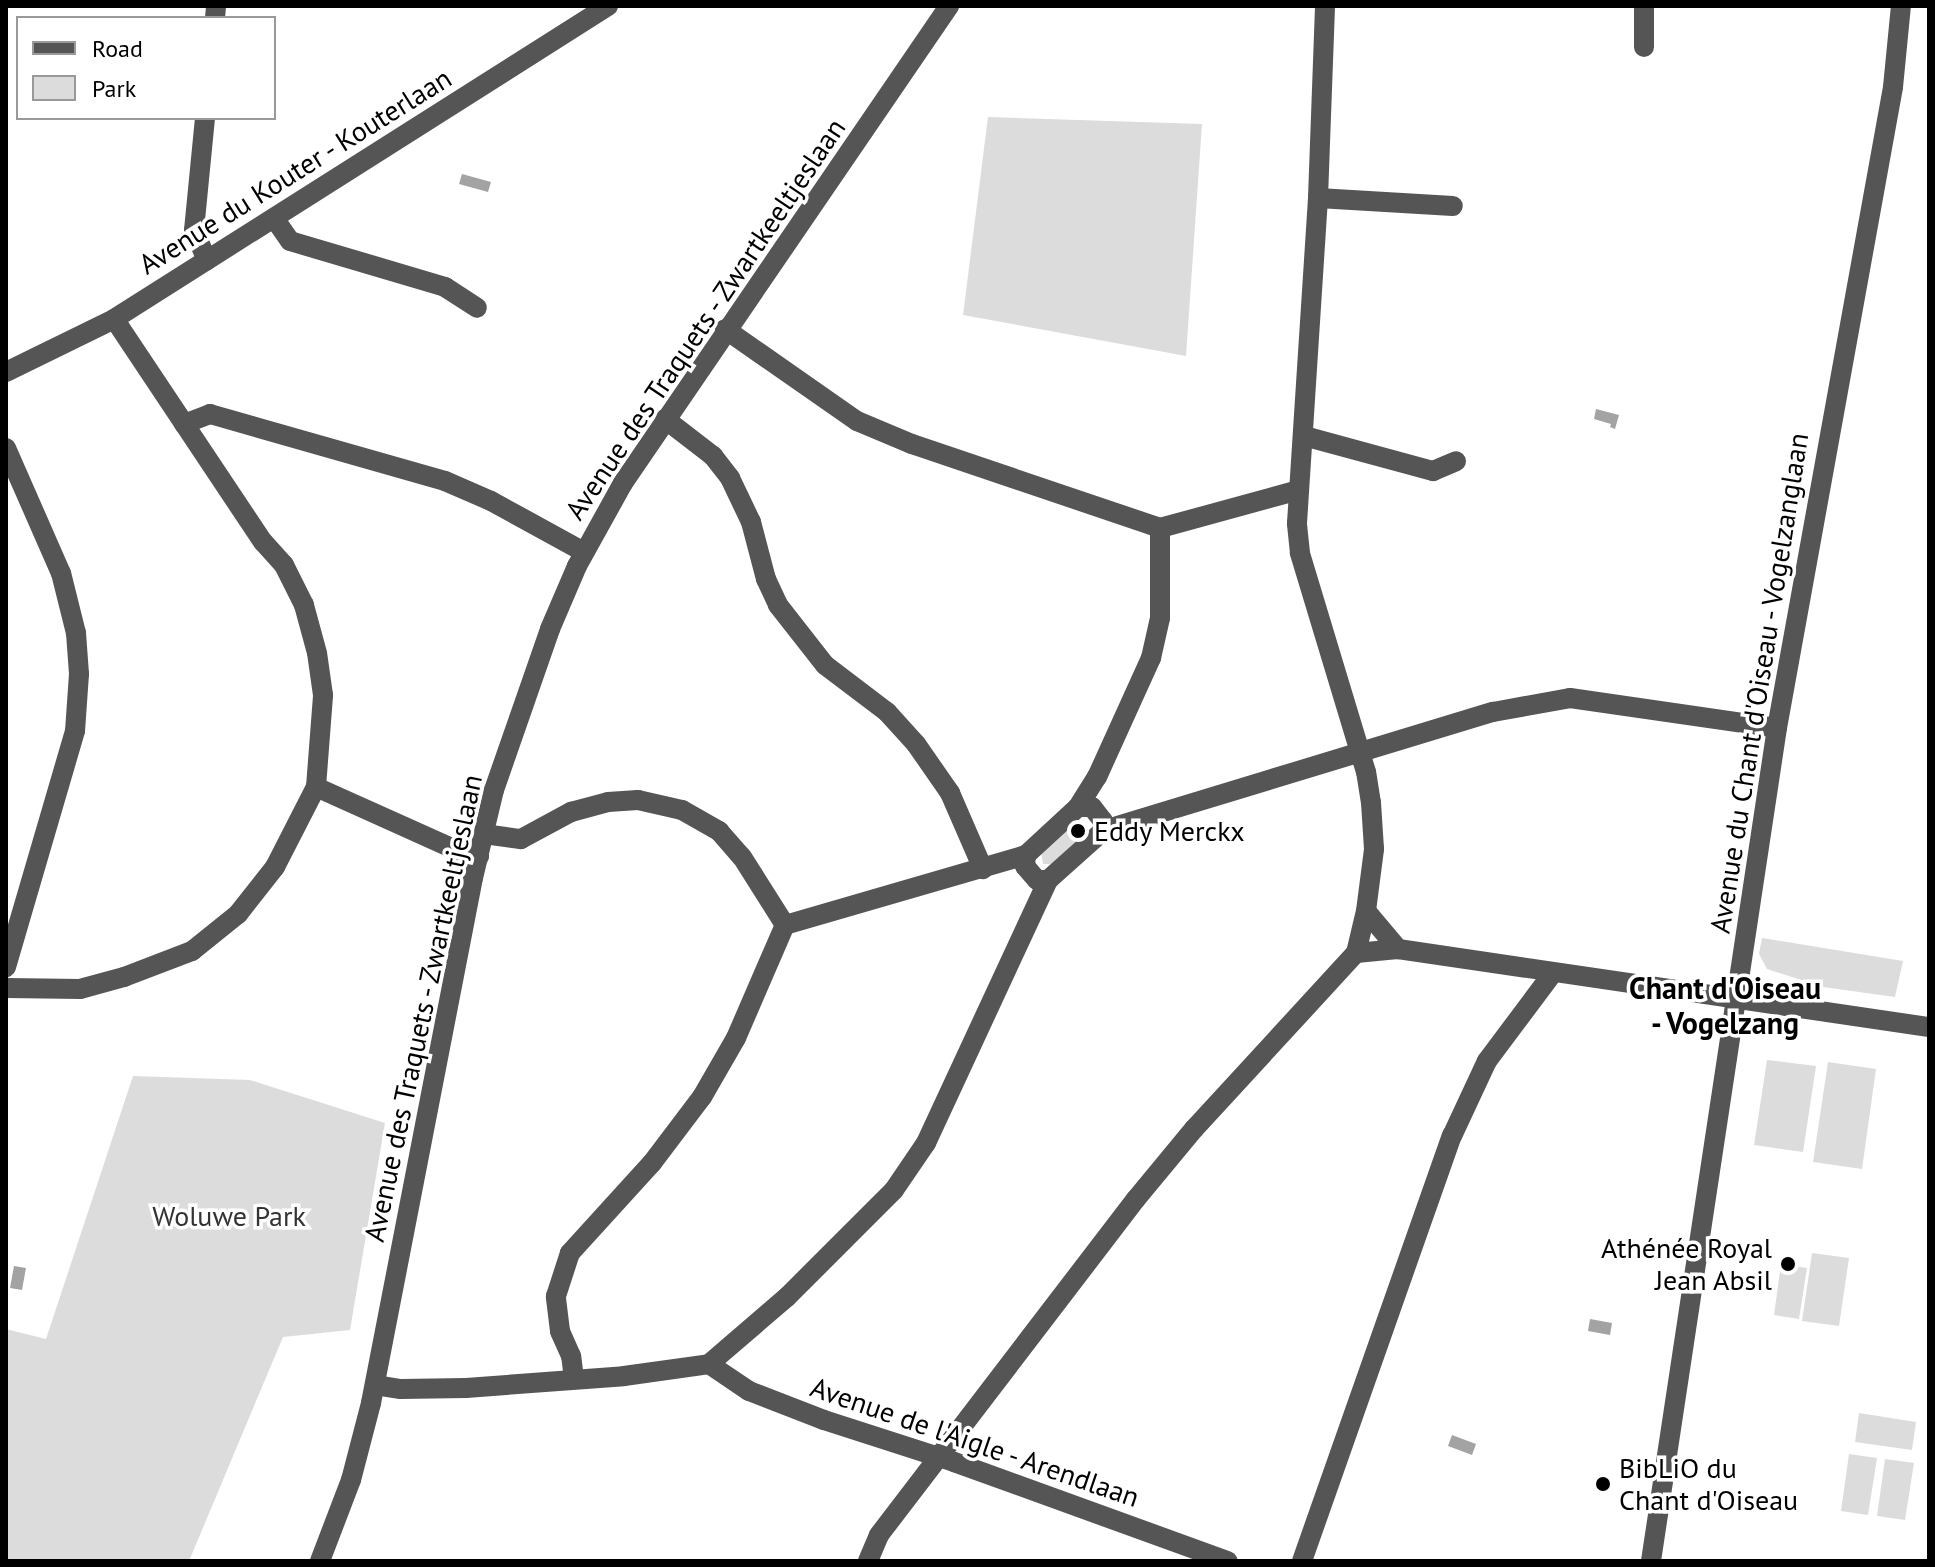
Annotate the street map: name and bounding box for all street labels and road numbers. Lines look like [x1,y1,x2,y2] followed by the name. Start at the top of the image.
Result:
[131,60,459,282] street label: Avenue du Kouter - Kouterlaan
[556,110,854,528] street label: Avenue des Traquets - Zwartkeeltjeslaan
[1702,428,1816,938] street label: Avenue du Chant d'Oiseau - Vogelzanglaan
[356,769,490,1247] street label: Avenue des Traquets - Zwartkeeltjeslaan
[804,1369,1146,1515] street label: Avenue de l'Aigle - Arendlaan

